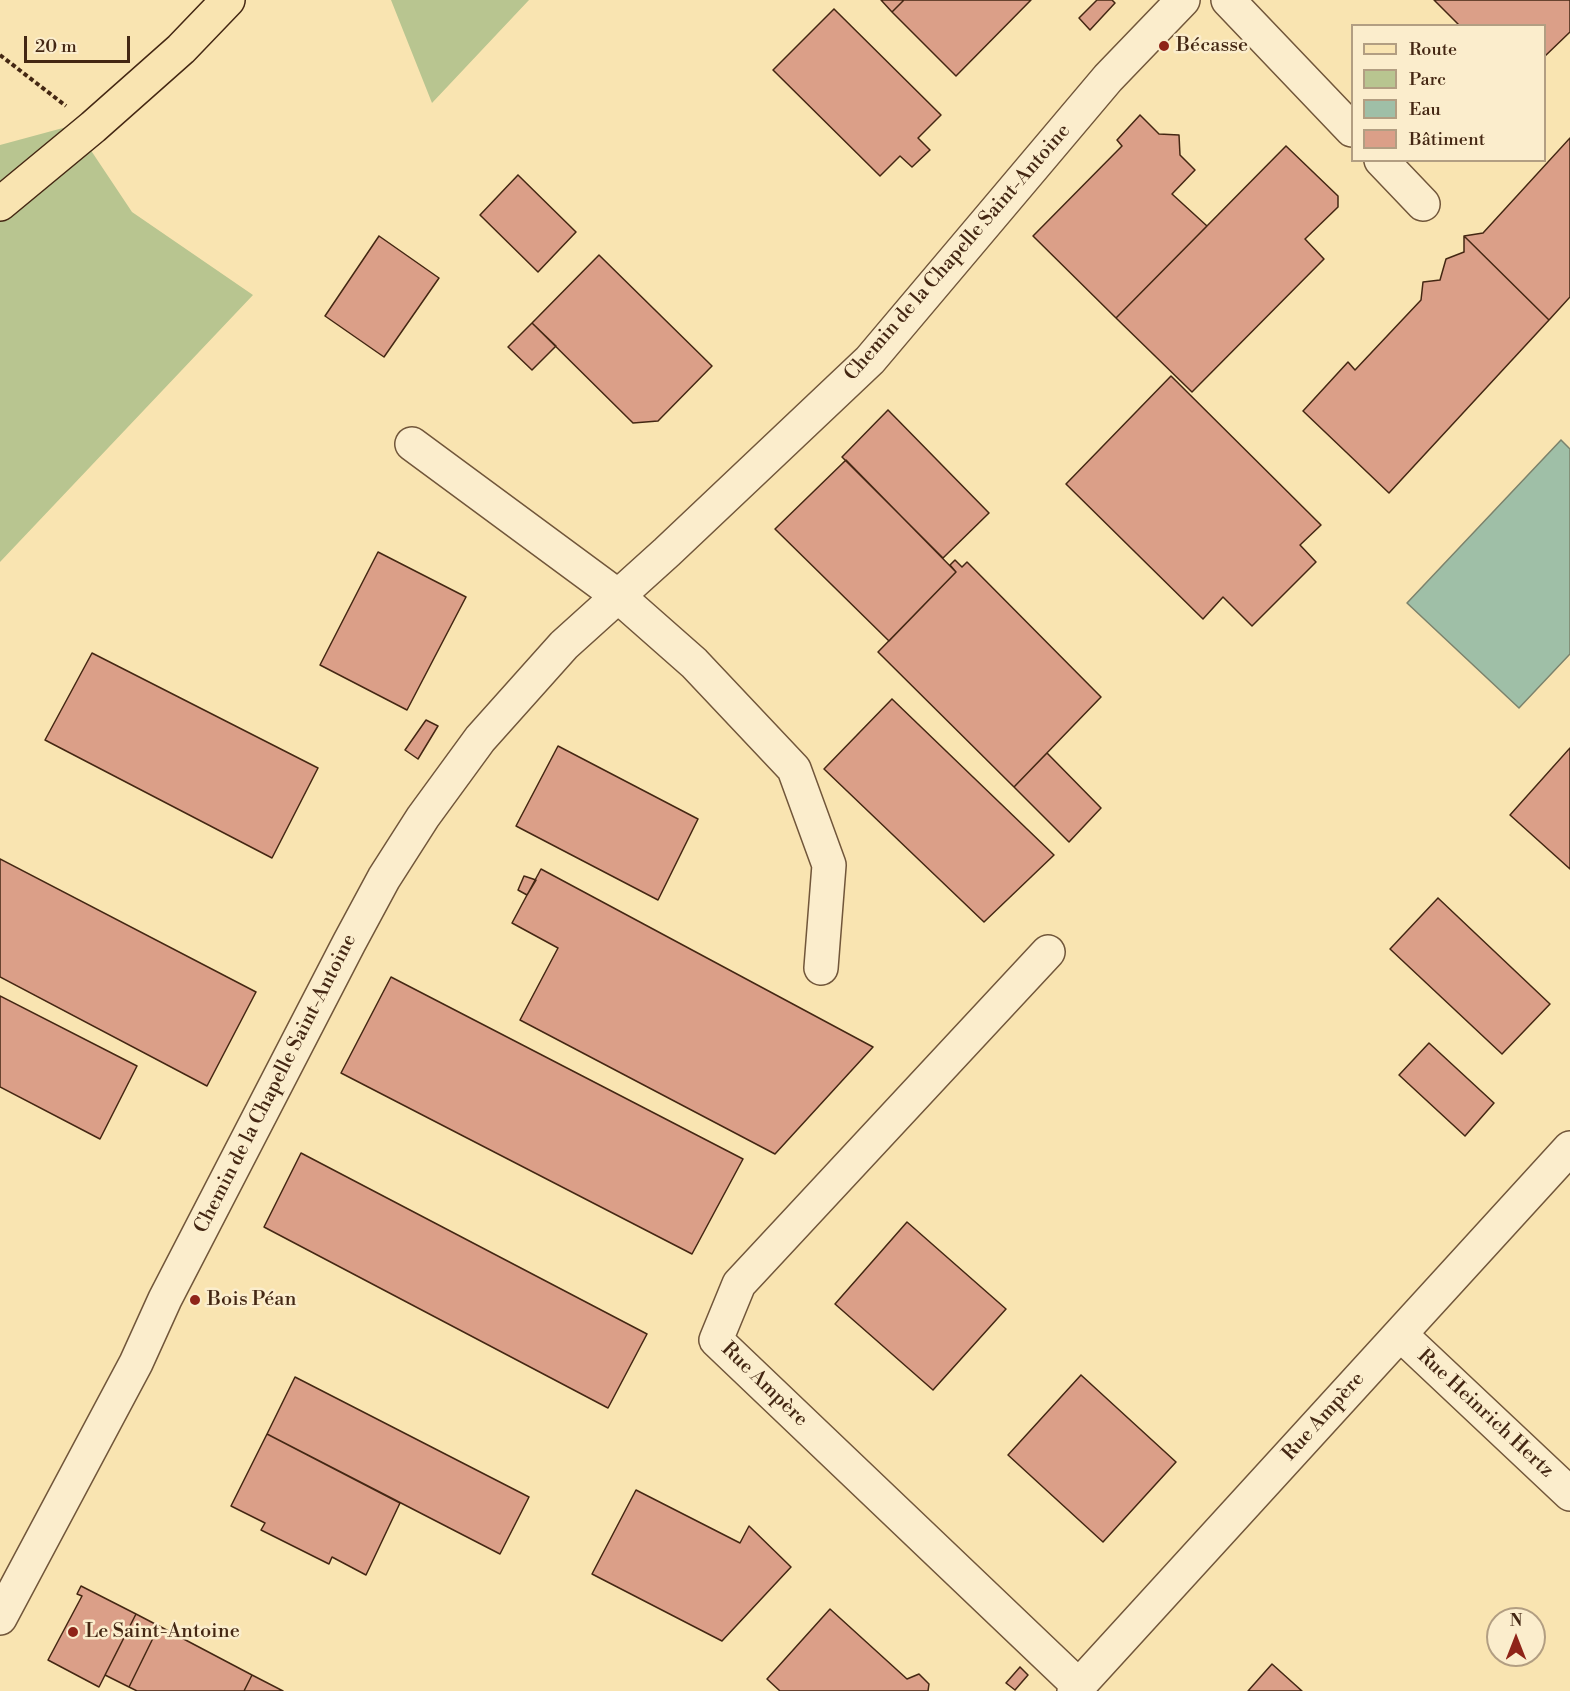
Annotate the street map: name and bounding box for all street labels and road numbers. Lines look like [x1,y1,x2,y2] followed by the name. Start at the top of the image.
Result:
[840,120,1076,386] street label: Chemin de la Chapelle Saint-Antoine
[190,930,362,1238] street label: Chemin de la Chapelle Saint-Antoine
[716,1338,812,1432] street label: Rue Ampère
[1412,1345,1558,1483] street label: Rue Heinrich Hertz
[1278,1368,1370,1466] street label: Rue Ampère

